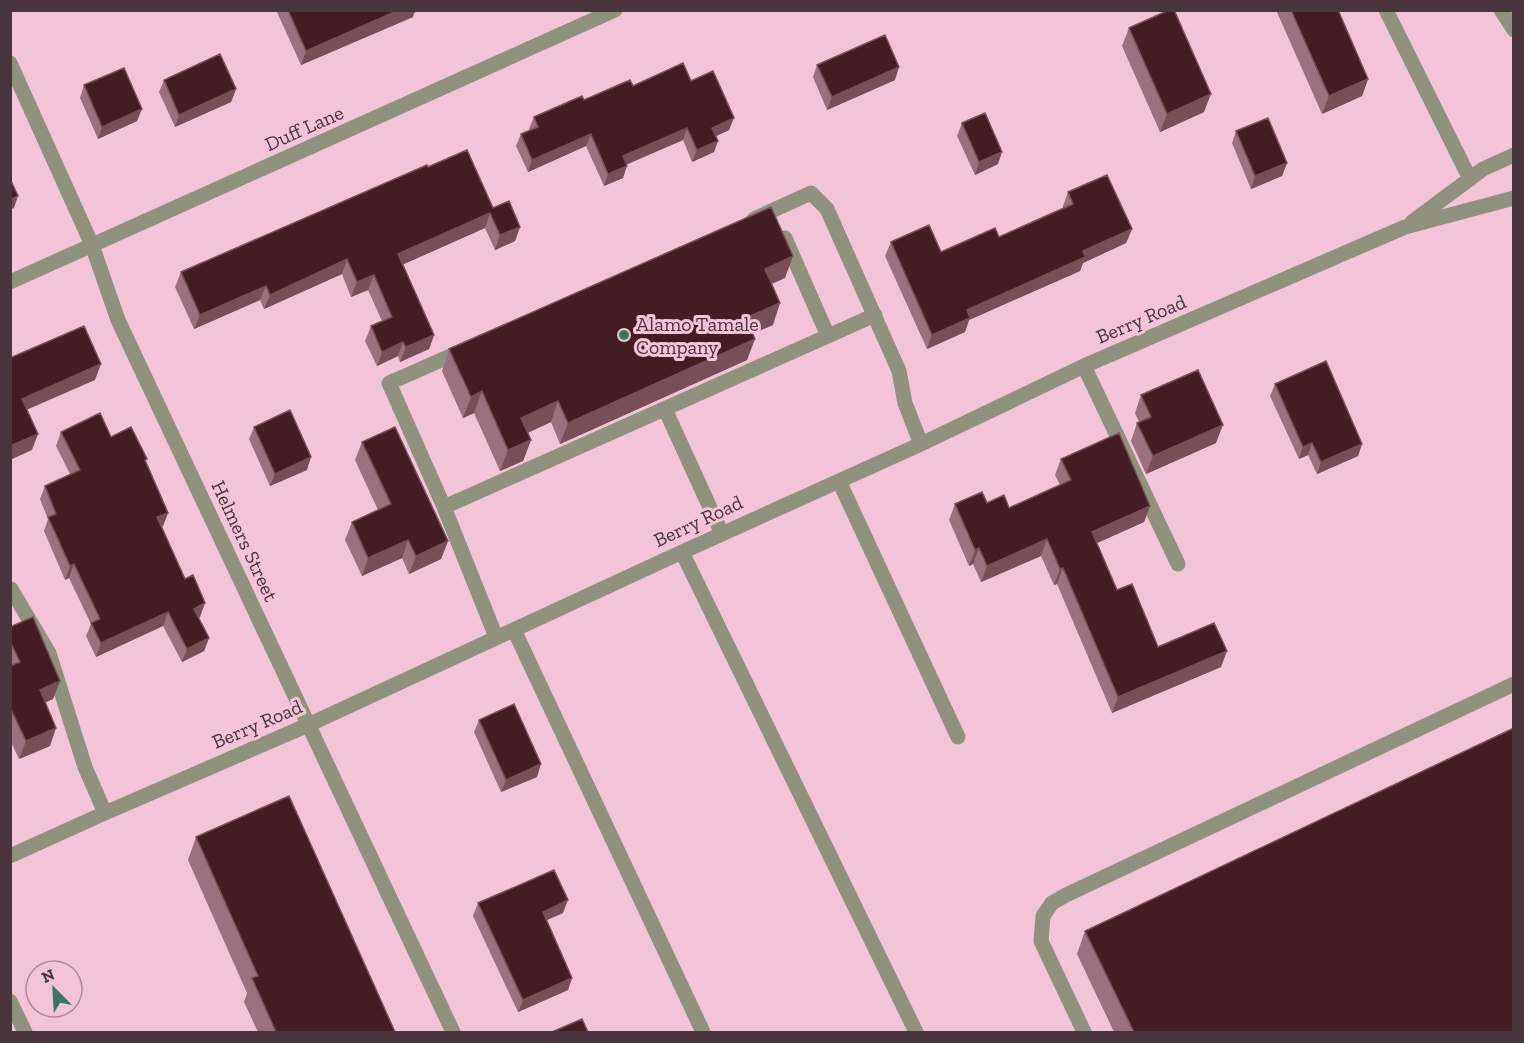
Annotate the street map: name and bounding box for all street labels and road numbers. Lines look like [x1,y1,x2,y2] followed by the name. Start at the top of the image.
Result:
[261,100,347,156] street label: Duff Lane
[1092,289,1190,349] street label: Berry Road
[207,477,284,606] street label: Helmers Street
[650,490,746,552] street label: Berry Road
[208,694,306,754] street label: Berry Road

